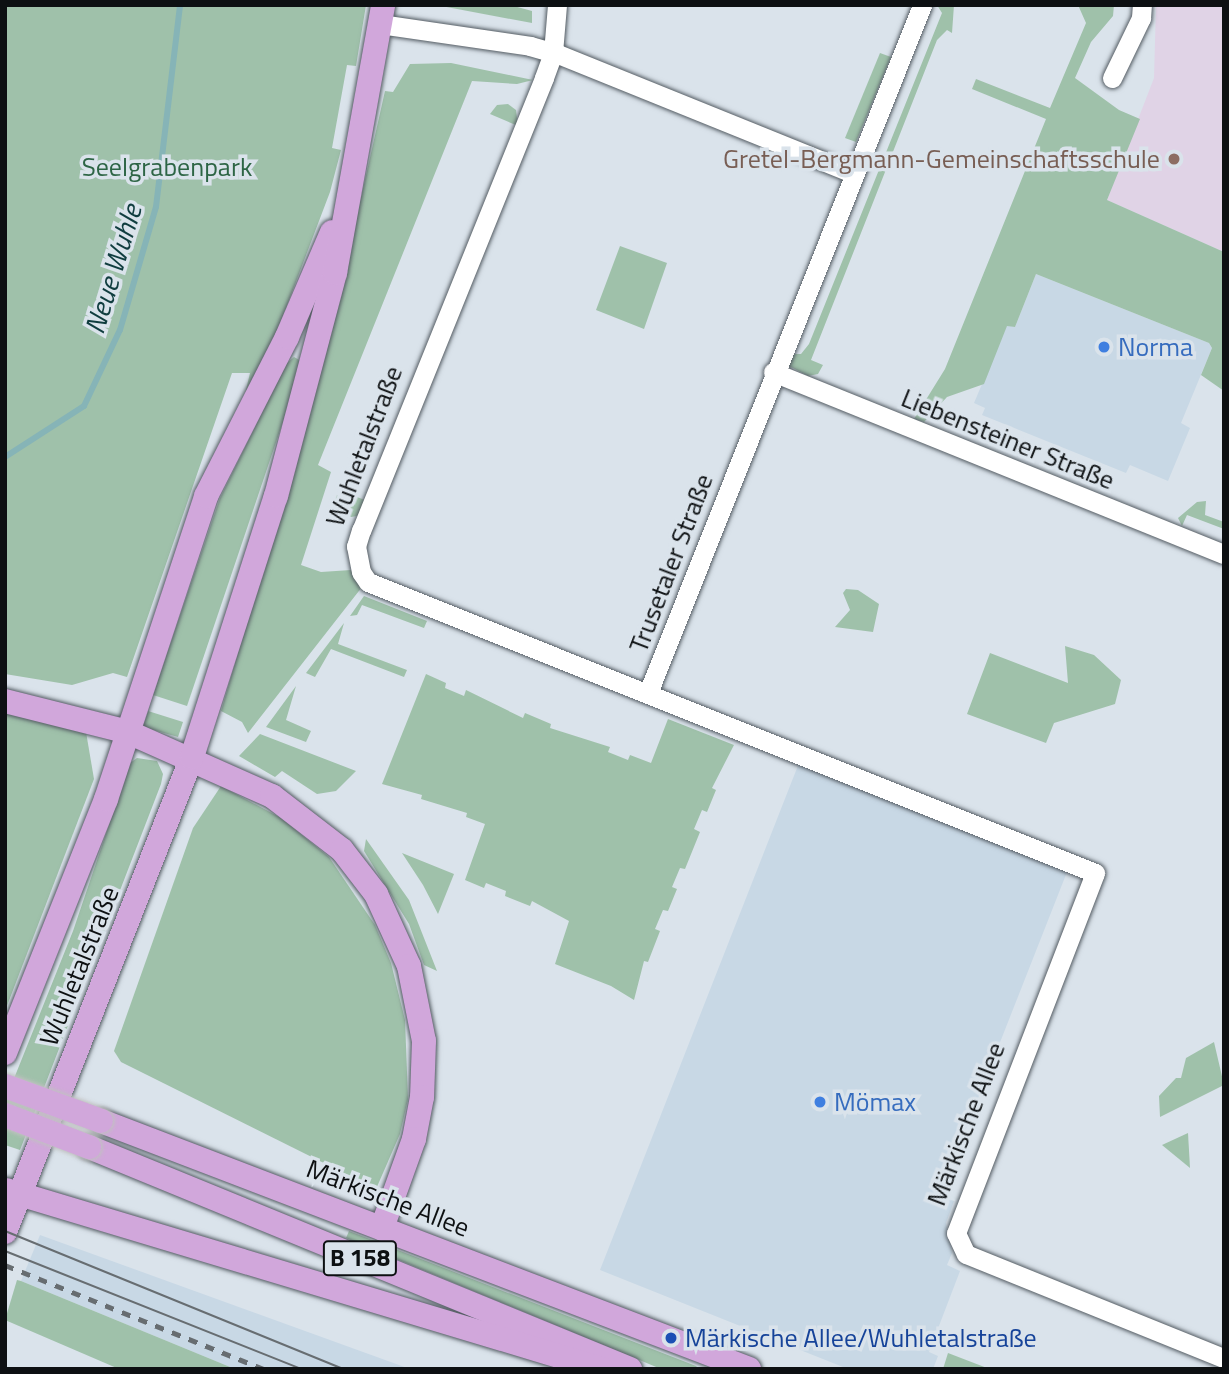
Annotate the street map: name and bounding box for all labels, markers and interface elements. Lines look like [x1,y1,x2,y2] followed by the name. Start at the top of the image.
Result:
[723,143,1160,175] place label: Gretel-Bergmann-Gemeinschaftsschule
[82,151,252,183] park label: Seelgrabenpark
[1166,151,1182,167] marker: Gretel-Bergmann-Gemeinschaftsschule
[77,200,149,338] water label: Neue Wuhle
[1118,331,1193,363] place label: Norma
[1096,339,1112,355] marker: Norma
[319,362,409,530] street label: Wuhletalstraße
[897,382,1119,496] street label: Liebensteiner Straße
[623,469,719,657] street label: Trusetaler Straße
[33,882,125,1050] street label: Wuhletalstraße
[921,1038,1011,1210] street label: Märkische Allee
[834,1086,916,1118] place label: Mömax
[812,1094,828,1110] marker: Mömax
[302,1153,474,1243] street label: Märkische Allee
[322,1238,398,1278] road number: B 158
[685,1322,1037,1354] place label: Märkische Allee/Wuhletalstraße
[663,1330,679,1346] marker: Märkische Allee/Wuhletalstraße

